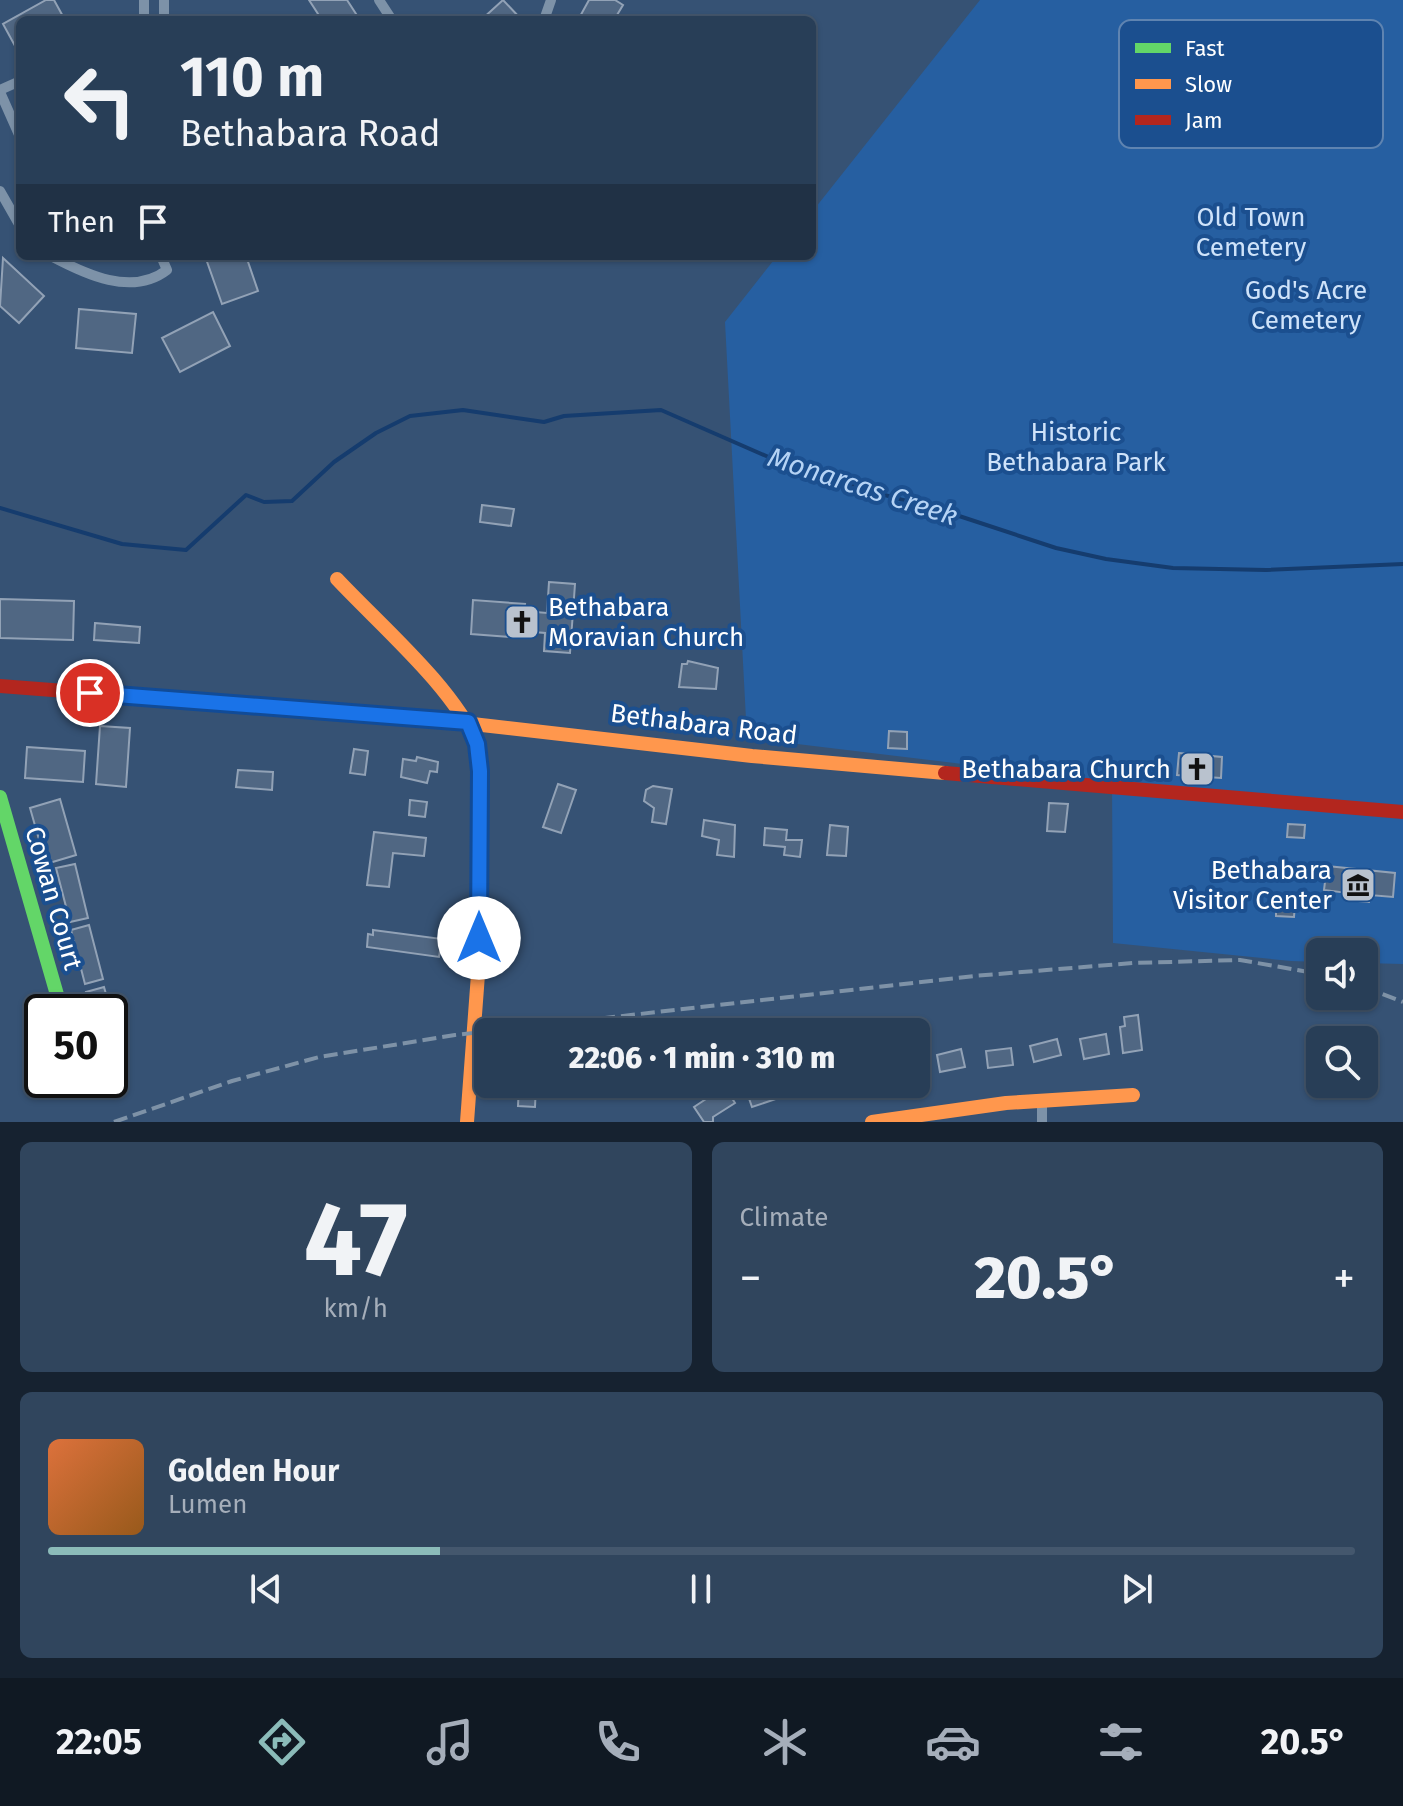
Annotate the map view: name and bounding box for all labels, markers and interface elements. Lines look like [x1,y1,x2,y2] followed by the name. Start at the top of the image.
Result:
[1119,20,1383,148] legend
[1185,35,1225,62] text: Fast
[180,44,324,111] text: 110 m
[48,48,152,152] icon: left
[1185,71,1232,98] text: Slow
[1185,107,1223,134] text: Jam
[180,112,441,156] text: Bethabara Road
[131,200,175,244] icon: arrive
[1196,202,1307,263] park label: Old Town Cemetery
[48,204,115,240] text: Then
[1245,275,1367,336] park label: God's Acre Cemetery
[986,417,1166,478] park label: Historic Bethabara Park
[764,440,962,533] water label: Monarcas Creek
[548,592,744,653] place label: Bethabara Moravian Church
[503,603,541,641] church icon: Bethabara Moravian Church
[56,659,124,727] pin
[68,671,112,715] icon: arrive
[609,698,799,751] street label: Bethabara Road
[1178,750,1216,788] church icon: Bethabara Church
[961,754,1171,785] place label: Bethabara Church
[18,823,89,974] street label: Cowan Court
[1173,855,1332,916] place label: Bethabara Visitor Center
[1339,866,1377,904] museum icon: Bethabara Visitor Center
[437,896,521,980] position arrow
[1306,938,1378,1098] map controls
[1306,938,1378,1010] button: sound
[24,994,128,1098] speed limit sign: 50
[1306,1026,1378,1098] button: search
[569,1040,835,1076] text: 22:06 · 1 min · 310 m
[303,1178,408,1303] text: 47
[740,1202,828,1233] text: Climate
[975,1242,1120,1314] text: 20.5°
[740,1252,762,1305] text: −
[1333,1252,1355,1305] text: +
[324,1293,388,1324] text: km/h
[168,1453,339,1489] text: Golden Hour
[168,1489,247,1520] text: Lumen
[244,1567,288,1611] icon: previous
[679,1567,723,1611] icon: pause
[1115,1567,1159,1611] icon: next
[254,1714,310,1770] icon: directions
[422,1714,478,1770] icon: music
[590,1714,646,1770] icon: phone
[757,1714,813,1770] icon: climate
[925,1714,981,1770] icon: car
[1093,1714,1149,1770] icon: filters
[56,1720,142,1764] text: 22:05
[1261,1720,1347,1764] text: 20.5°

